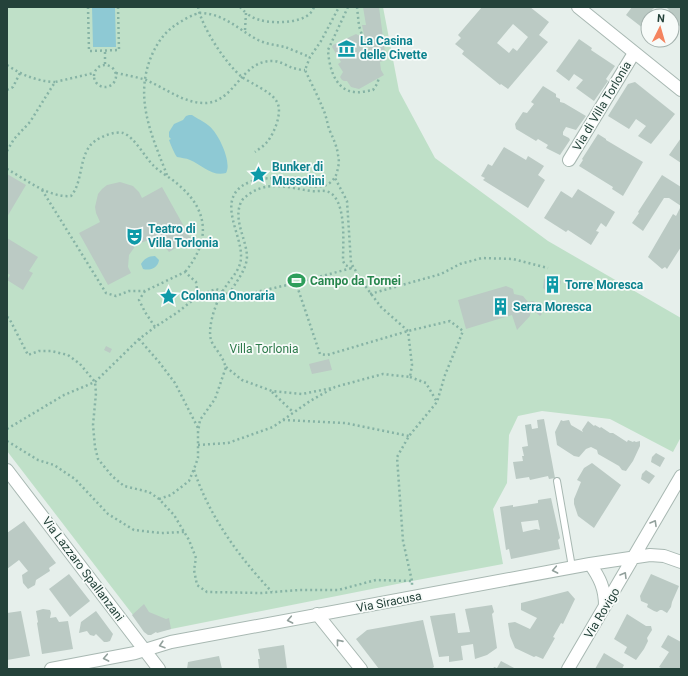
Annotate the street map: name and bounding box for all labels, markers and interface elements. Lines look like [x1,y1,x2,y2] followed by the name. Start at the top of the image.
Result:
[640,8,680,48] north arrow
[656,12,665,25] text: N
[360,34,428,62] place label: La Casina delle Civette
[337,38,357,58] museum icon: La Casina delle Civette
[570,59,634,153] street label: Via di Villa Torlonia
[272,160,325,188] place label: Bunker di Mussolini
[249,164,269,184] place icon: Bunker di Mussolini
[148,222,219,250] place label: Teatro di Villa Torlonia
[125,226,145,246] theatre icon: Teatro di Villa Torlonia
[287,271,307,291] sports icon: Campo da Tornei
[310,274,401,288] place label: Campo da Tornei
[542,275,562,295] building icon: Torre Moresca
[565,278,644,292] place label: Torre Moresca
[158,286,178,306] place icon: Colonna Onoraria
[181,289,275,303] place label: Colonna Onoraria
[490,297,510,317] building icon: Serra Moresca
[513,300,592,314] place label: Serra Moresca
[230,342,299,356] park label: Villa Torlonia
[39,514,127,624] street label: Via Lazzaro Spallanzani
[650,520,657,527] one-way arrow
[552,565,558,574] one-way arrow
[619,572,626,579] one-way arrow
[581,585,623,641] street label: Via Rovigo
[355,589,423,615] street label: Via Siracusa
[286,615,293,623] one-way arrow
[336,639,343,646] one-way arrow
[159,640,166,649] one-way arrow
[103,654,109,662] one-way arrow

